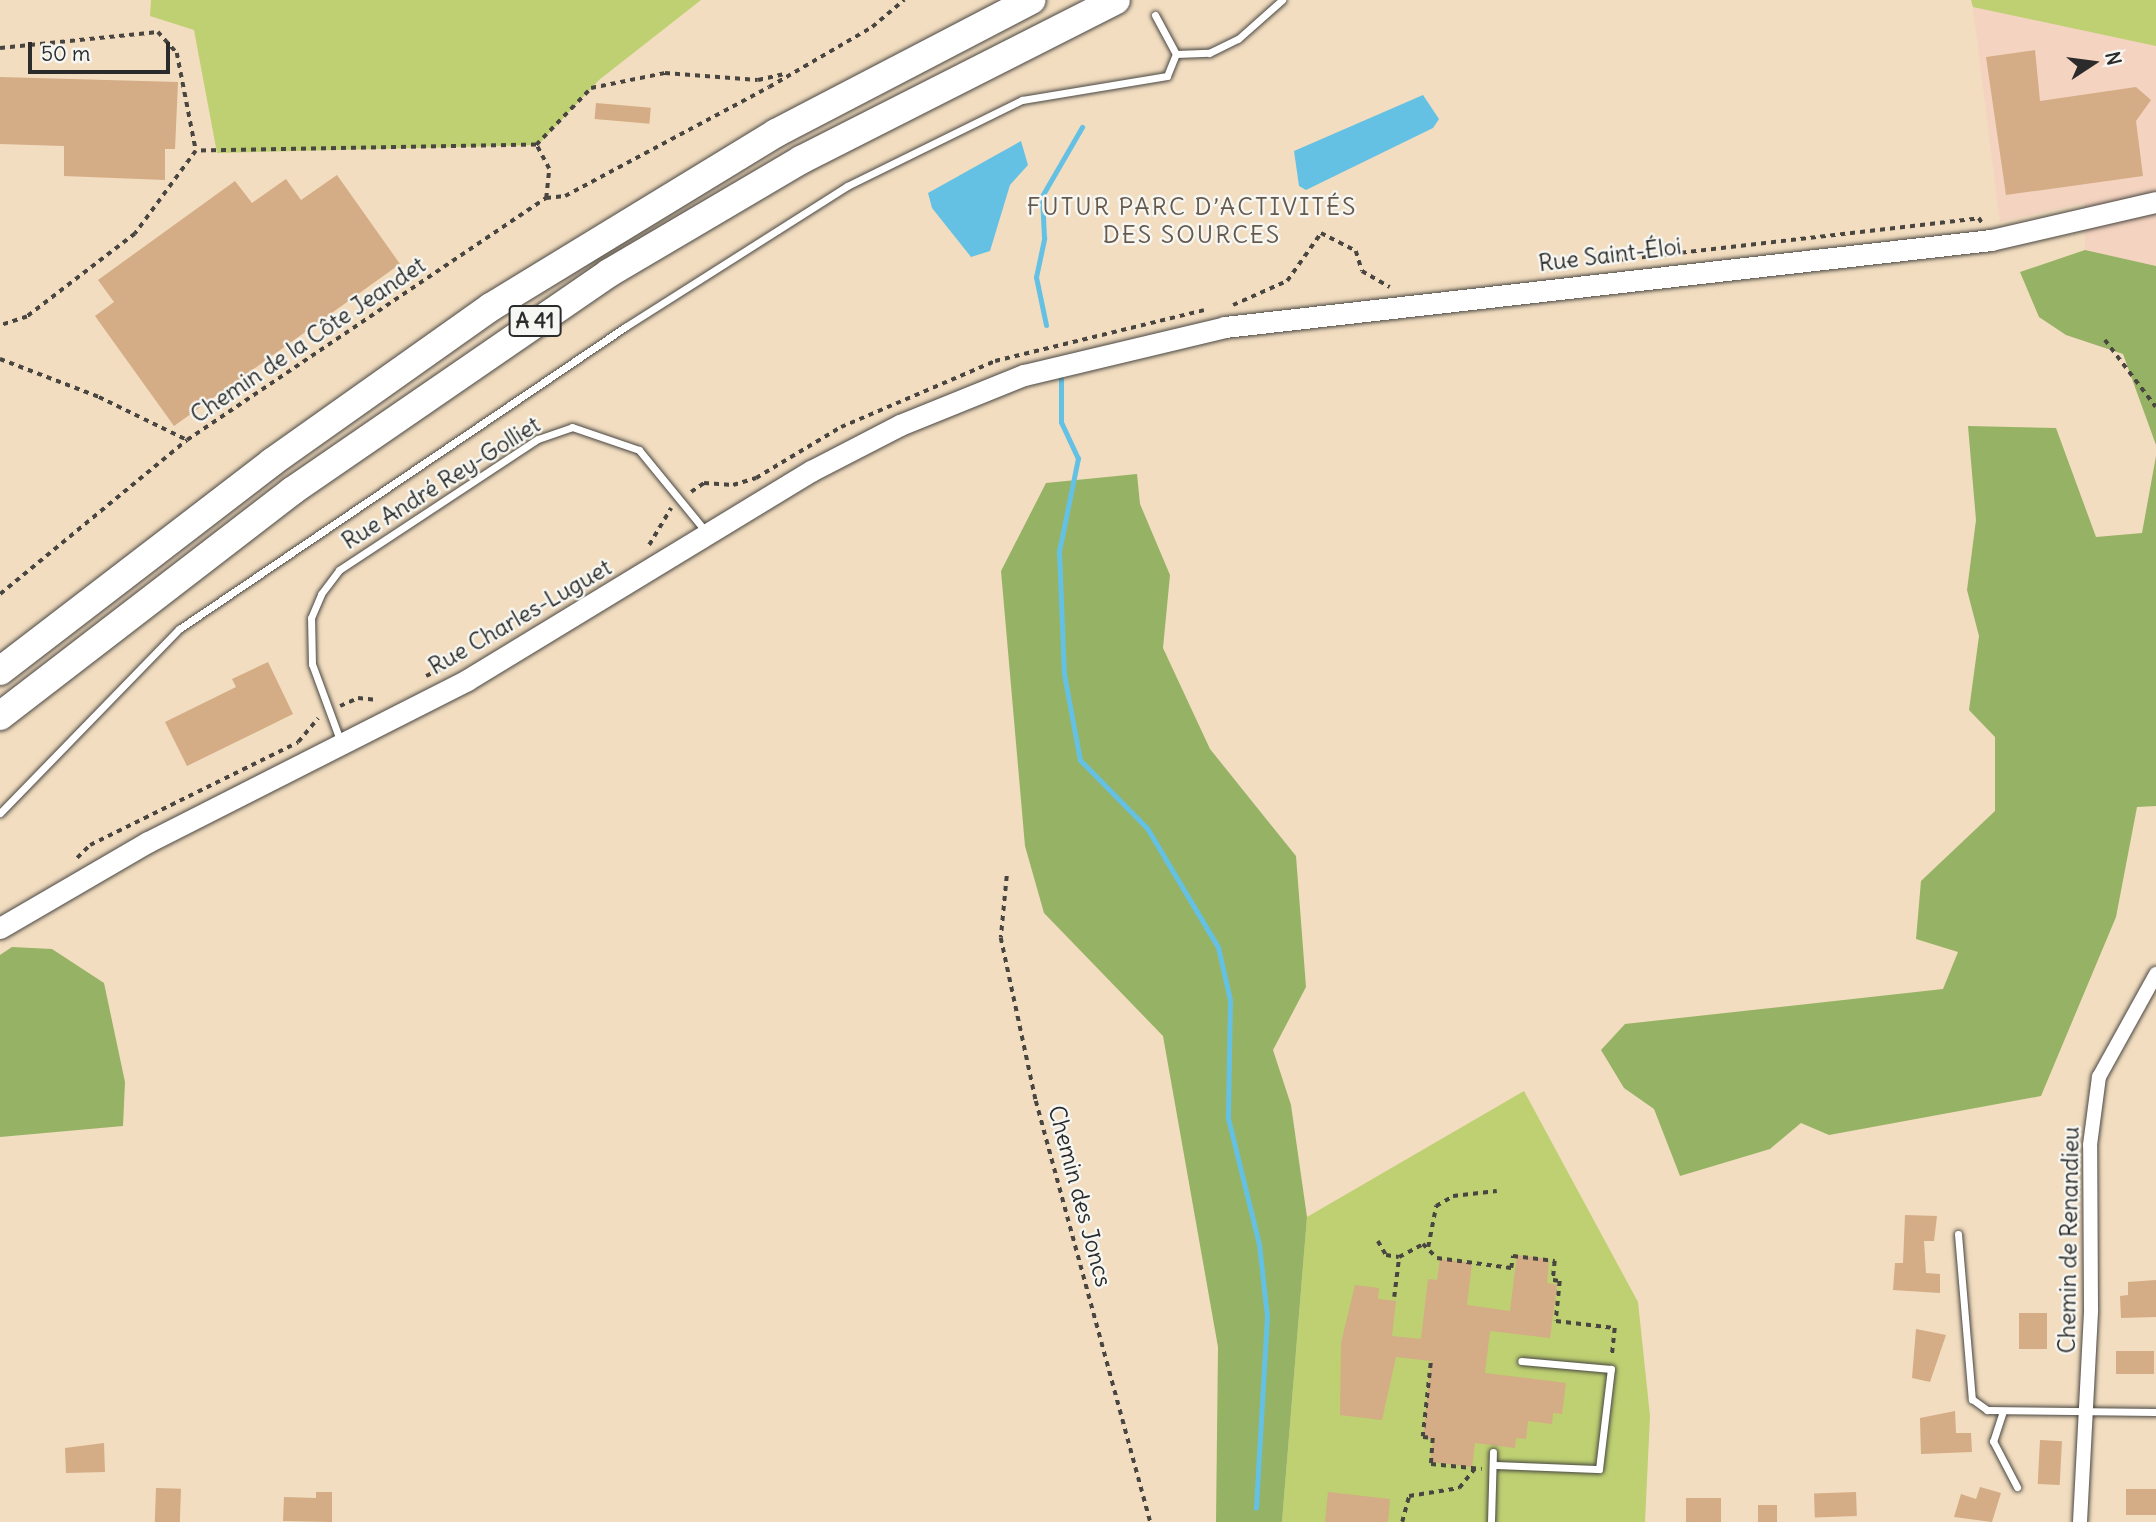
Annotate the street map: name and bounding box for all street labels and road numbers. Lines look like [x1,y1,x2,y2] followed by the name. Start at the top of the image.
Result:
[1537,233,1683,277] street label: Rue Saint-Éloi
[185,251,431,429] street label: Chemin de la Côte Jeandet
[507,304,563,338] road number: A 41
[337,411,545,555] street label: Rue André Rey-Golliet
[424,554,616,680] street label: Rue Charles-Luguet
[1043,1102,1117,1290] street label: Chemin des Joncs
[2053,1126,2085,1354] street label: Chemin de Renandieu

